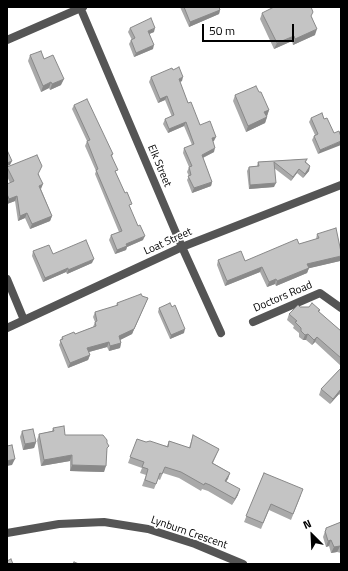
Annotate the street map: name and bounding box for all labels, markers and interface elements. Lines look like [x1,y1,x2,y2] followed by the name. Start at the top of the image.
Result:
[204,16,296,42] scale bar
[209,21,235,40] text: 50 m
[144,143,174,189] street label: Elk Street
[142,226,194,258] street label: Loat Street
[252,279,314,315] street label: Doctors Road
[149,514,229,552] street label: Lynburn Crescent
[292,515,332,555] north arrow
[300,515,314,533] text: N

